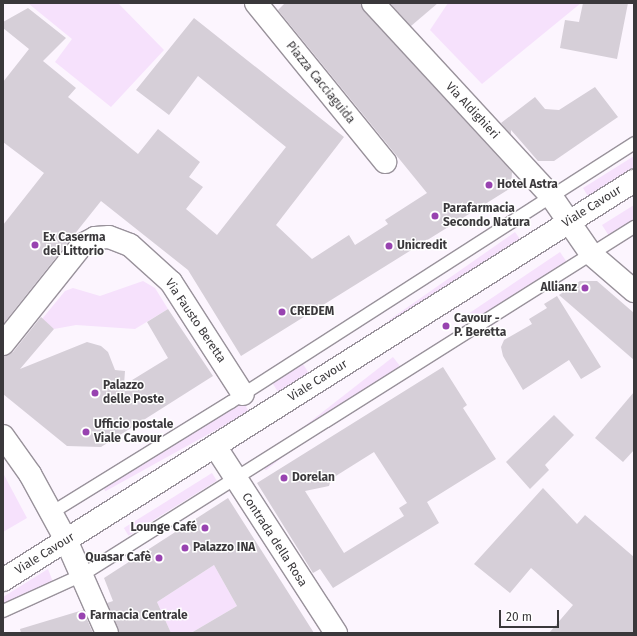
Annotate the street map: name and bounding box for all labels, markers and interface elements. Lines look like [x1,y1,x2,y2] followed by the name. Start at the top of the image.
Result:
[283,39,357,127] street label: Piazza Cacciaguida
[442,80,502,142] street label: Via Aldighieri
[497,178,558,192] place label: Hotel Astra
[484,180,494,190] marker: Hotel Astra
[560,183,624,231] street label: Viale Cavour
[443,202,530,230] place label: Parafarmacia Secondo Natura
[430,211,440,221] marker: Parafarmacia Secondo Natura
[43,231,105,259] place label: Ex Caserma del Littorio
[397,239,447,253] place label: Unicredit
[30,240,40,250] marker: Ex Caserma del Littorio
[384,241,394,251] marker: Unicredit
[162,276,228,366] street label: Via Fausto Beretta
[540,281,577,295] place label: Allianz
[580,283,590,293] marker: Allianz
[290,305,334,319] place label: CREDEM
[277,307,287,317] marker: CREDEM
[454,312,506,340] place label: Cavour - P. Beretta
[441,321,451,331] marker: Cavour - P. Beretta
[286,357,350,405] street label: Viale Cavour
[103,379,164,407] place label: Palazzo delle Poste
[90,388,100,398] marker: Palazzo delle Poste
[94,418,173,446] place label: Ufficio postale Viale Cavour
[81,427,91,437] marker: Ufficio postale Viale Cavour
[292,471,335,485] place label: Dorelan
[279,473,289,483] marker: Dorelan
[238,490,310,590] street label: Contrada della Rosa
[130,521,197,535] place label: Lounge Café
[200,523,210,533] marker: Lounge Café
[13,530,77,578] street label: Viale Cavour
[193,541,255,555] place label: Palazzo INA
[180,543,190,553] marker: Palazzo INA
[85,551,151,565] place label: Quasar Cafè
[154,553,164,563] marker: Quasar Cafè
[501,602,561,628] scale bar
[90,609,188,623] place label: Farmacia Centrale
[506,610,532,624] text: 20 m
[77,611,87,621] marker: Farmacia Centrale

